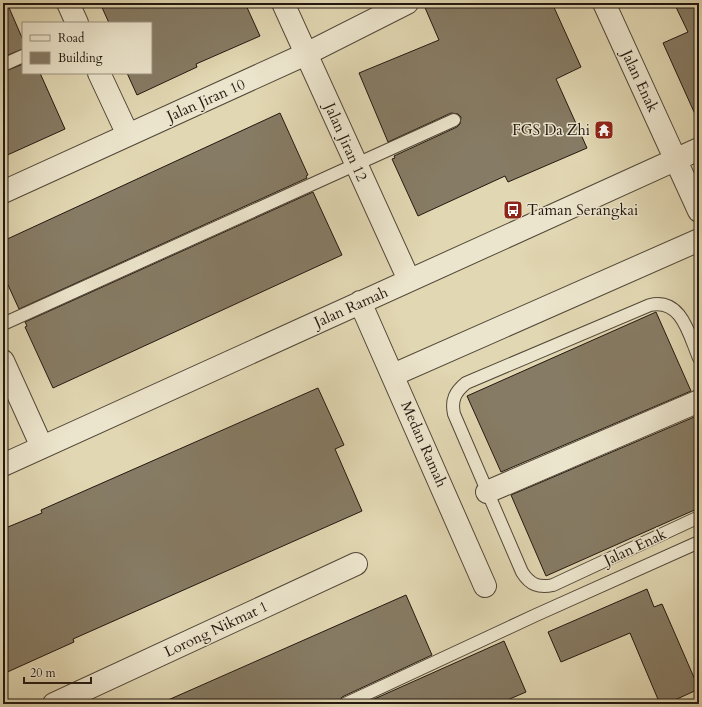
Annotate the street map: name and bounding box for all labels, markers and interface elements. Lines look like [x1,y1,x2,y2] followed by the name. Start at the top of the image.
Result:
[22,22,152,74] legend
[58,30,85,46] text: Road
[616,45,663,115] street label: Jalan Enak
[58,50,103,66] text: Building
[162,74,249,127] street label: Jalan Jiran 10
[319,98,372,185] street label: Jalan Jiran 12
[593,119,615,141] temple icon: FGS Da Zhi
[512,120,590,140] place label: FGS Da Zhi
[502,199,524,221] bus stop icon: Taman Serangkai
[527,200,638,220] place label: Taman Serangkai
[309,282,392,333] street label: Jalan Ramah
[396,398,452,491] street label: Medan Ramah
[599,524,669,571] street label: Jalan Enak
[161,596,271,662] street label: Lorong Nikmat 1
[24,659,91,685] scale bar
[30,665,57,681] text: 20 m

